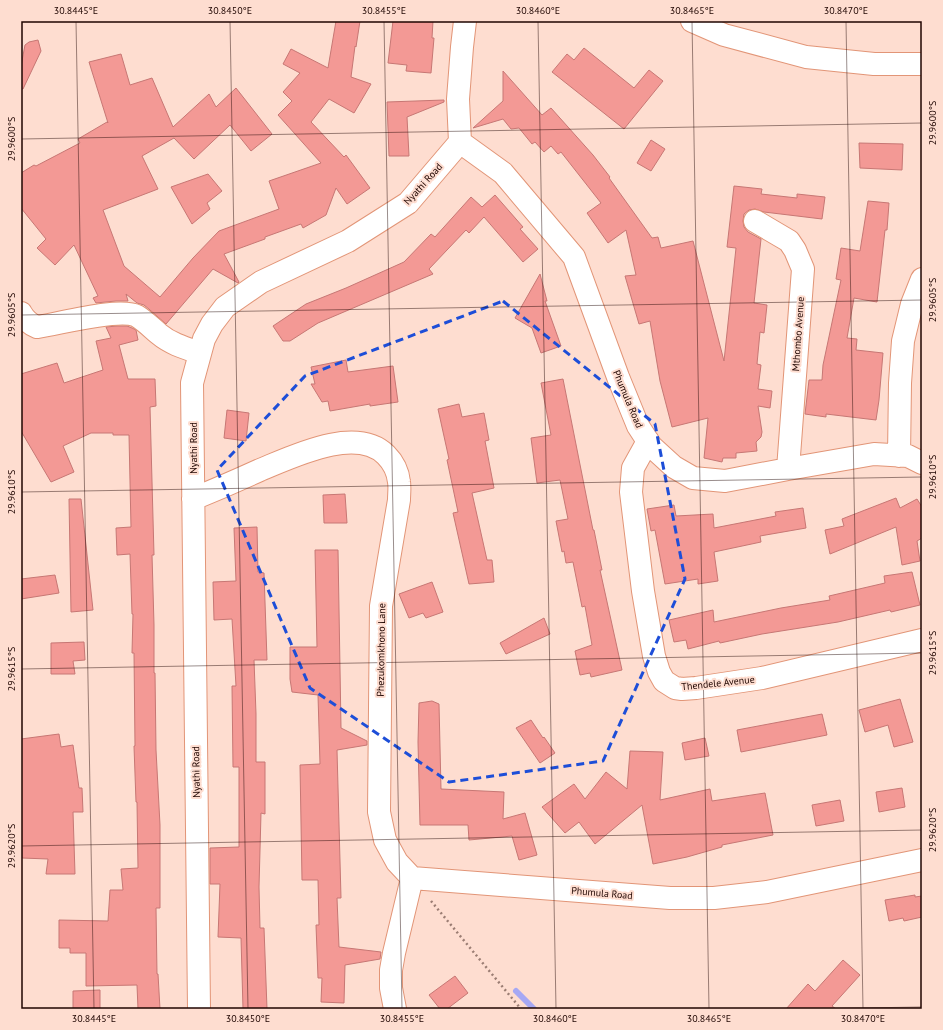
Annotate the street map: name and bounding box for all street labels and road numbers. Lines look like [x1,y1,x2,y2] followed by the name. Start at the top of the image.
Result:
[401,160,445,208] street label: Nyathi Road
[789,296,807,372] street label: Mthombo Avenue
[610,368,646,430] street label: Phumula Road
[187,422,200,474] street label: Nyathi Road
[374,603,388,697] street label: Phezukomkhono Lane
[681,673,755,693] street label: Thendele Avenue
[189,746,203,798] street label: Nyathi Road
[571,884,633,902] street label: Phumula Road

